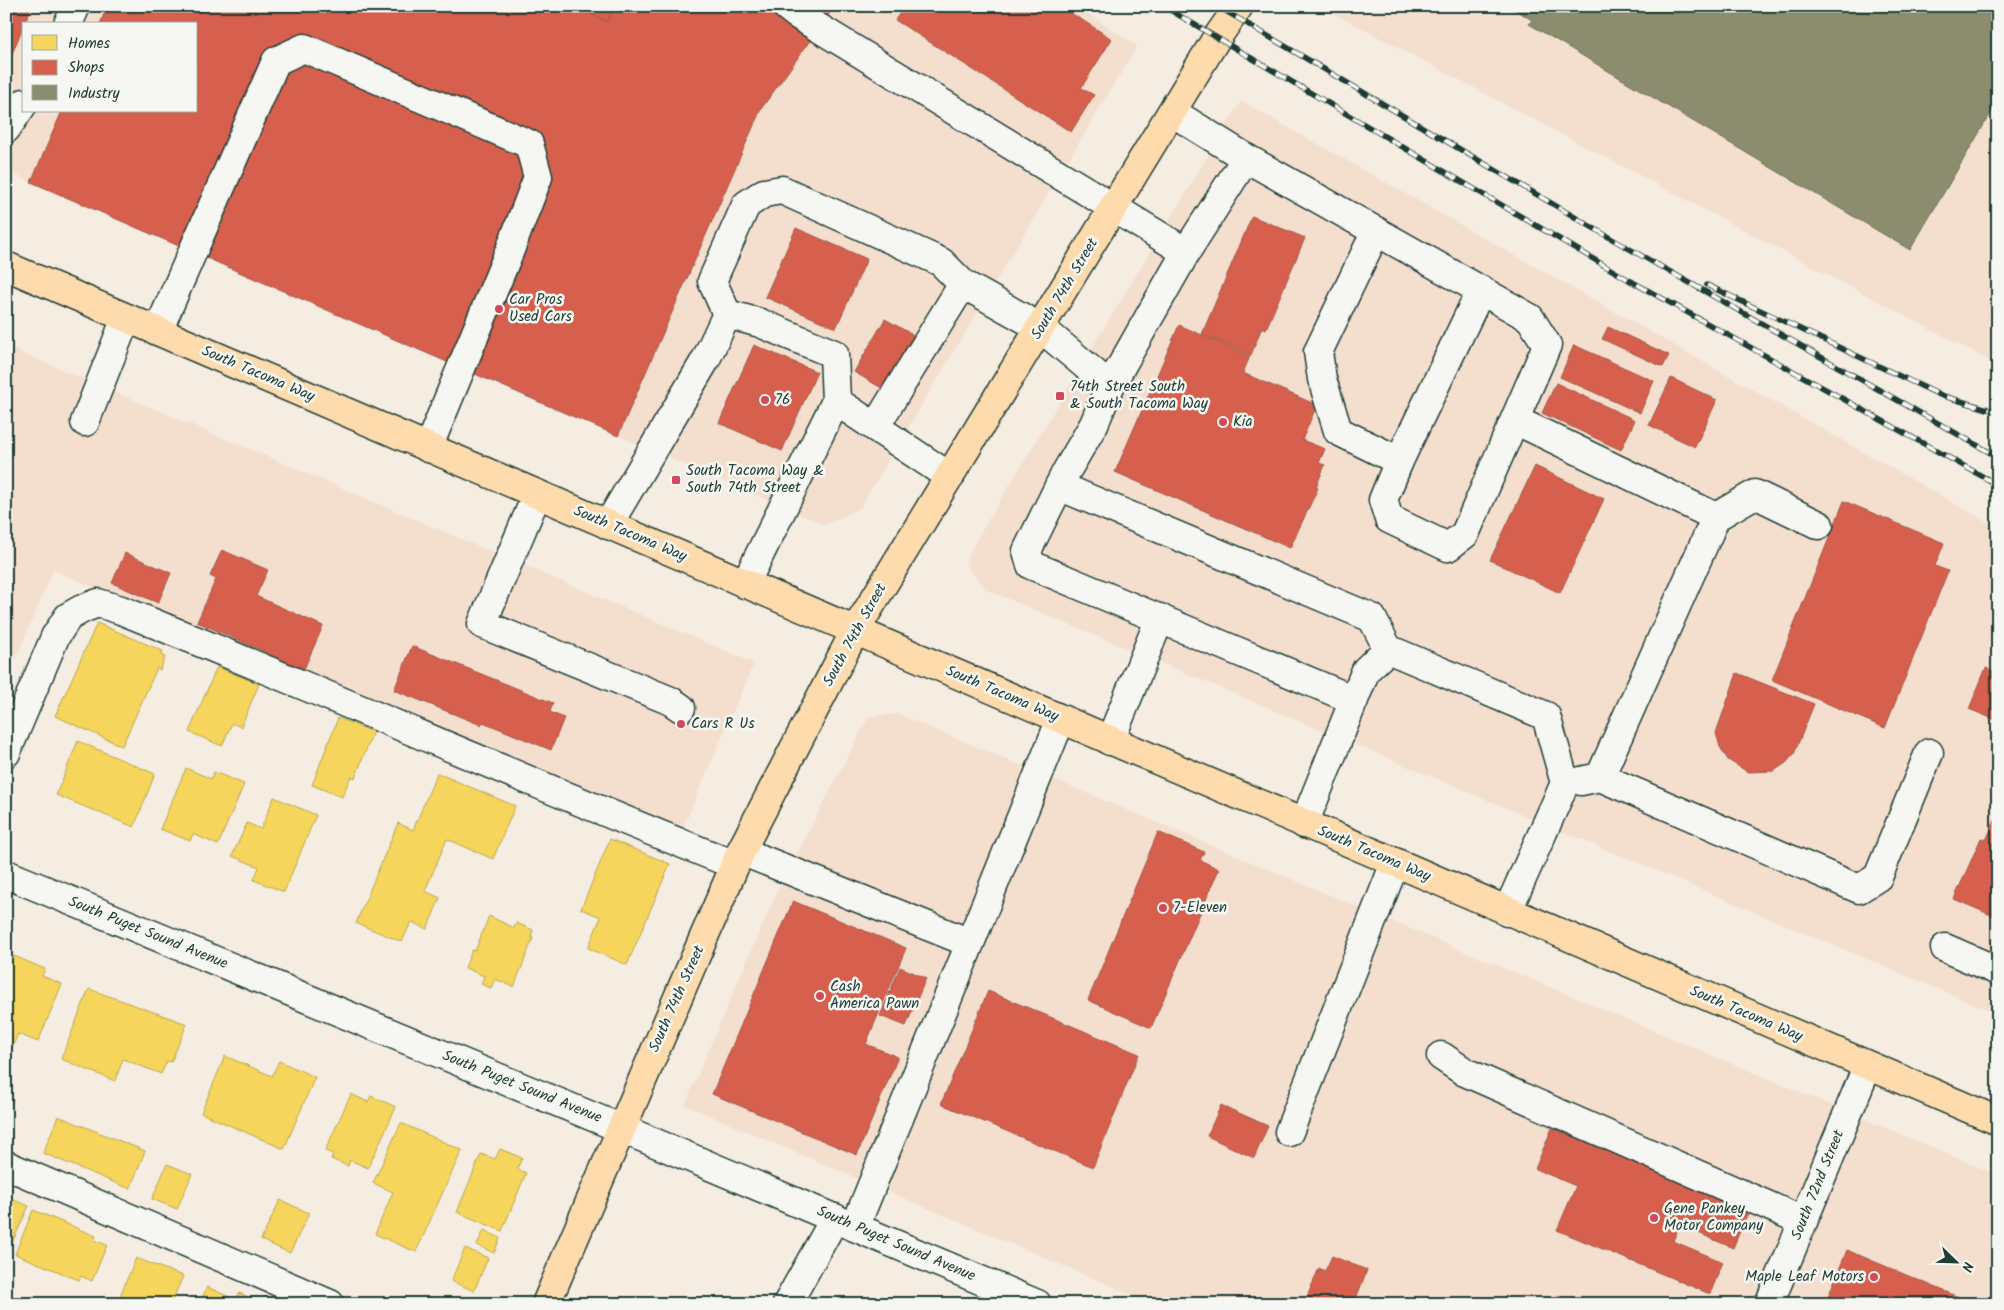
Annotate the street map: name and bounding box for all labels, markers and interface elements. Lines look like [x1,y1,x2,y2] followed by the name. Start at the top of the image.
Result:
[22,22,198,112] legend
[68,32,111,56] text: Homes
[68,56,105,80] text: Shops
[68,82,121,106] text: Industry
[1025,233,1105,344] street label: South 74th Street
[509,288,573,329] place label: Car Pros Used Cars
[493,303,505,315] marker: Car Pros Used Cars
[198,339,319,409] street label: South Tacoma Way
[1070,375,1209,416] place label: 74th Street South & South Tacoma Way
[775,388,790,412] place label: 76
[1054,390,1066,402] marker: 74th Street South & South Tacoma Way
[759,394,771,406] marker: 76
[1233,410,1252,434] place label: Kia
[1217,416,1229,428] marker: Kia
[686,459,824,500] place label: South Tacoma Way & South 74th Street
[670,474,682,486] marker: South Tacoma Way & South 74th Street
[570,499,691,569] street label: South Tacoma Way
[817,579,893,691] street label: South 74th Street
[942,659,1063,729] street label: South Tacoma Way
[691,712,755,736] place label: Cars R Us
[675,718,687,730] marker: Cars R Us
[1314,819,1435,889] street label: South Tacoma Way
[64,890,232,976] street label: South Puget Sound Avenue
[1173,896,1227,920] place label: 7-Eleven
[1157,902,1169,914] marker: 7-Eleven
[643,941,711,1056] street label: South 74th Street
[830,975,919,1016] place label: Cash America Pawn
[1686,979,1807,1049] street label: South Tacoma Way
[814,990,826,1002] marker: Cash America Pawn
[438,1044,606,1130] street label: South Puget Sound Avenue
[1785,1126,1851,1244] street label: South 72nd Street
[1664,1197,1764,1238] place label: Gene Pankey Motor Company
[813,1200,979,1288] street label: South Puget Sound Avenue
[1648,1212,1660,1224] marker: Gene Pankey Motor Company
[1932,1238,1982,1288] north arrow
[1955,1258,1979,1275] text: N
[1745,1265,1865,1289] place label: Maple Leaf Motors
[1868,1271,1880,1283] marker: Maple Leaf Motors

